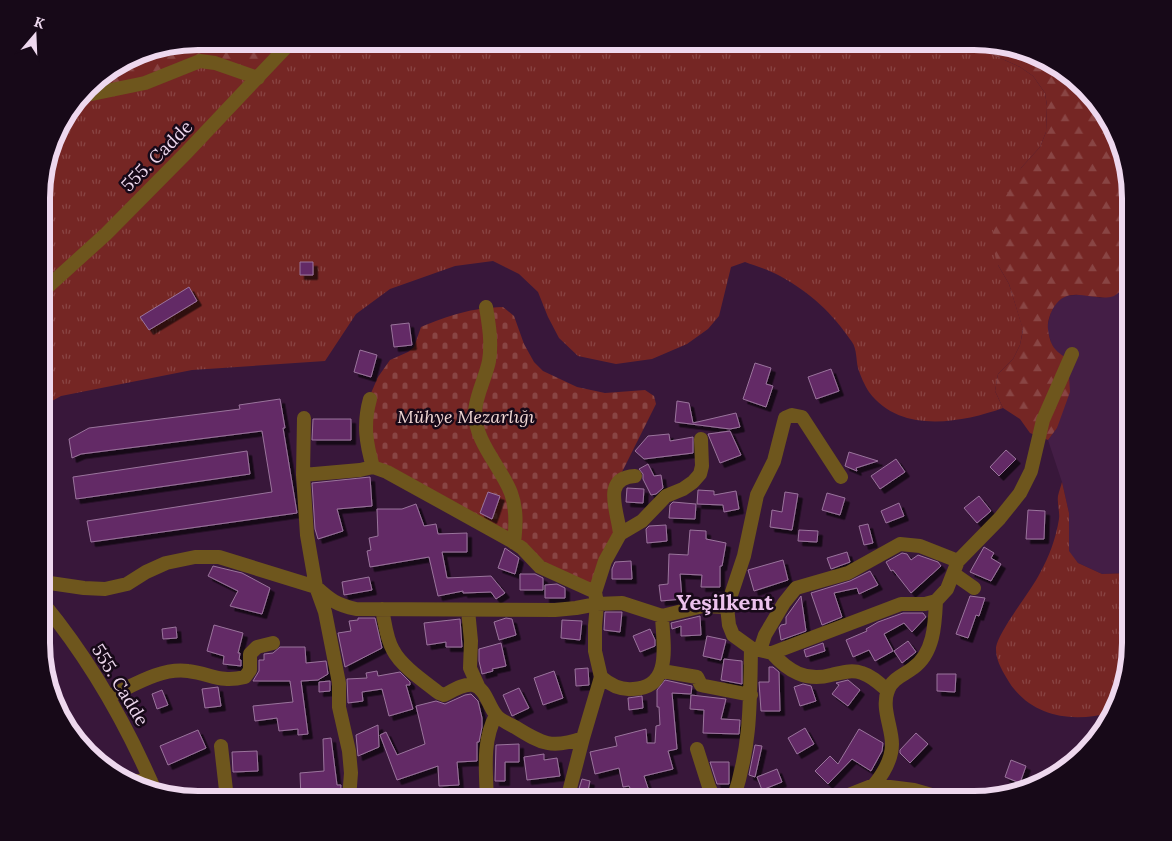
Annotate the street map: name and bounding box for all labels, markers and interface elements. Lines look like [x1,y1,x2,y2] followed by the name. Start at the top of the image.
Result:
[10,10,60,60] north arrow
[32,13,47,33] text: K
[116,115,197,196] street label: 555. Cadde
[397,405,535,428] park label: Mühye Mezarlığı
[677,588,774,616] district label: Yeşilkent
[87,639,154,730] street label: 555. Cadde

